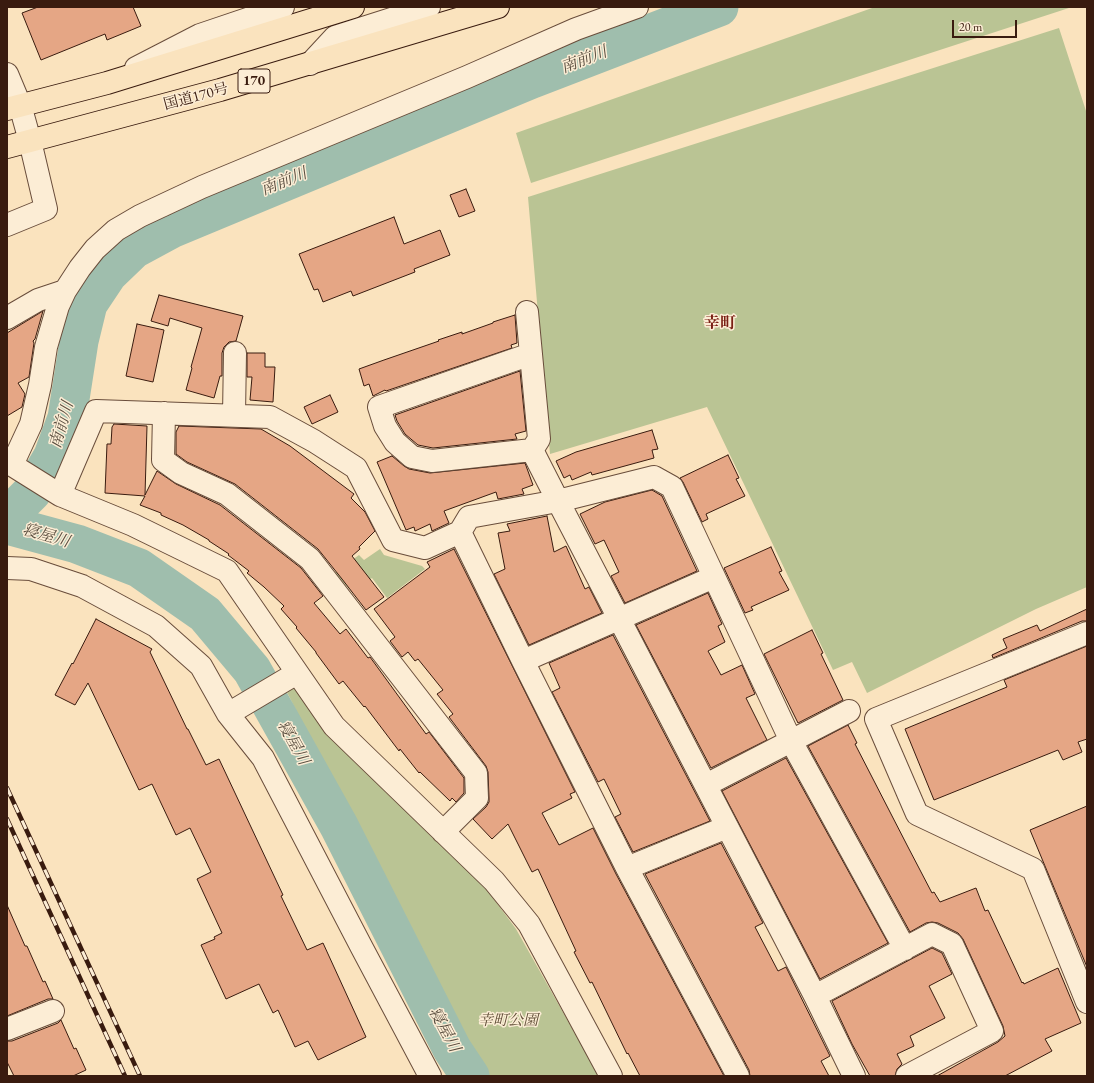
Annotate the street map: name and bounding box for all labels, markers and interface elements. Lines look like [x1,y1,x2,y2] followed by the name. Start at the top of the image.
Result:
[954,12,1019,38] scale bar
[959,19,982,35] text: 20 m
[558,42,610,78] water label: 南前川
[238,69,270,93] road number: 170
[162,80,230,114] street label: 国道170号
[258,164,310,200] water label: 南前川
[704,314,736,334] district label: 幸町
[46,399,78,451] water label: 南前川
[20,520,72,552] water label: 寝屋川
[273,717,313,769] water label: 寝屋川
[424,1004,464,1056] water label: 寝屋川
[478,1012,538,1030] park label: 幸町公園

